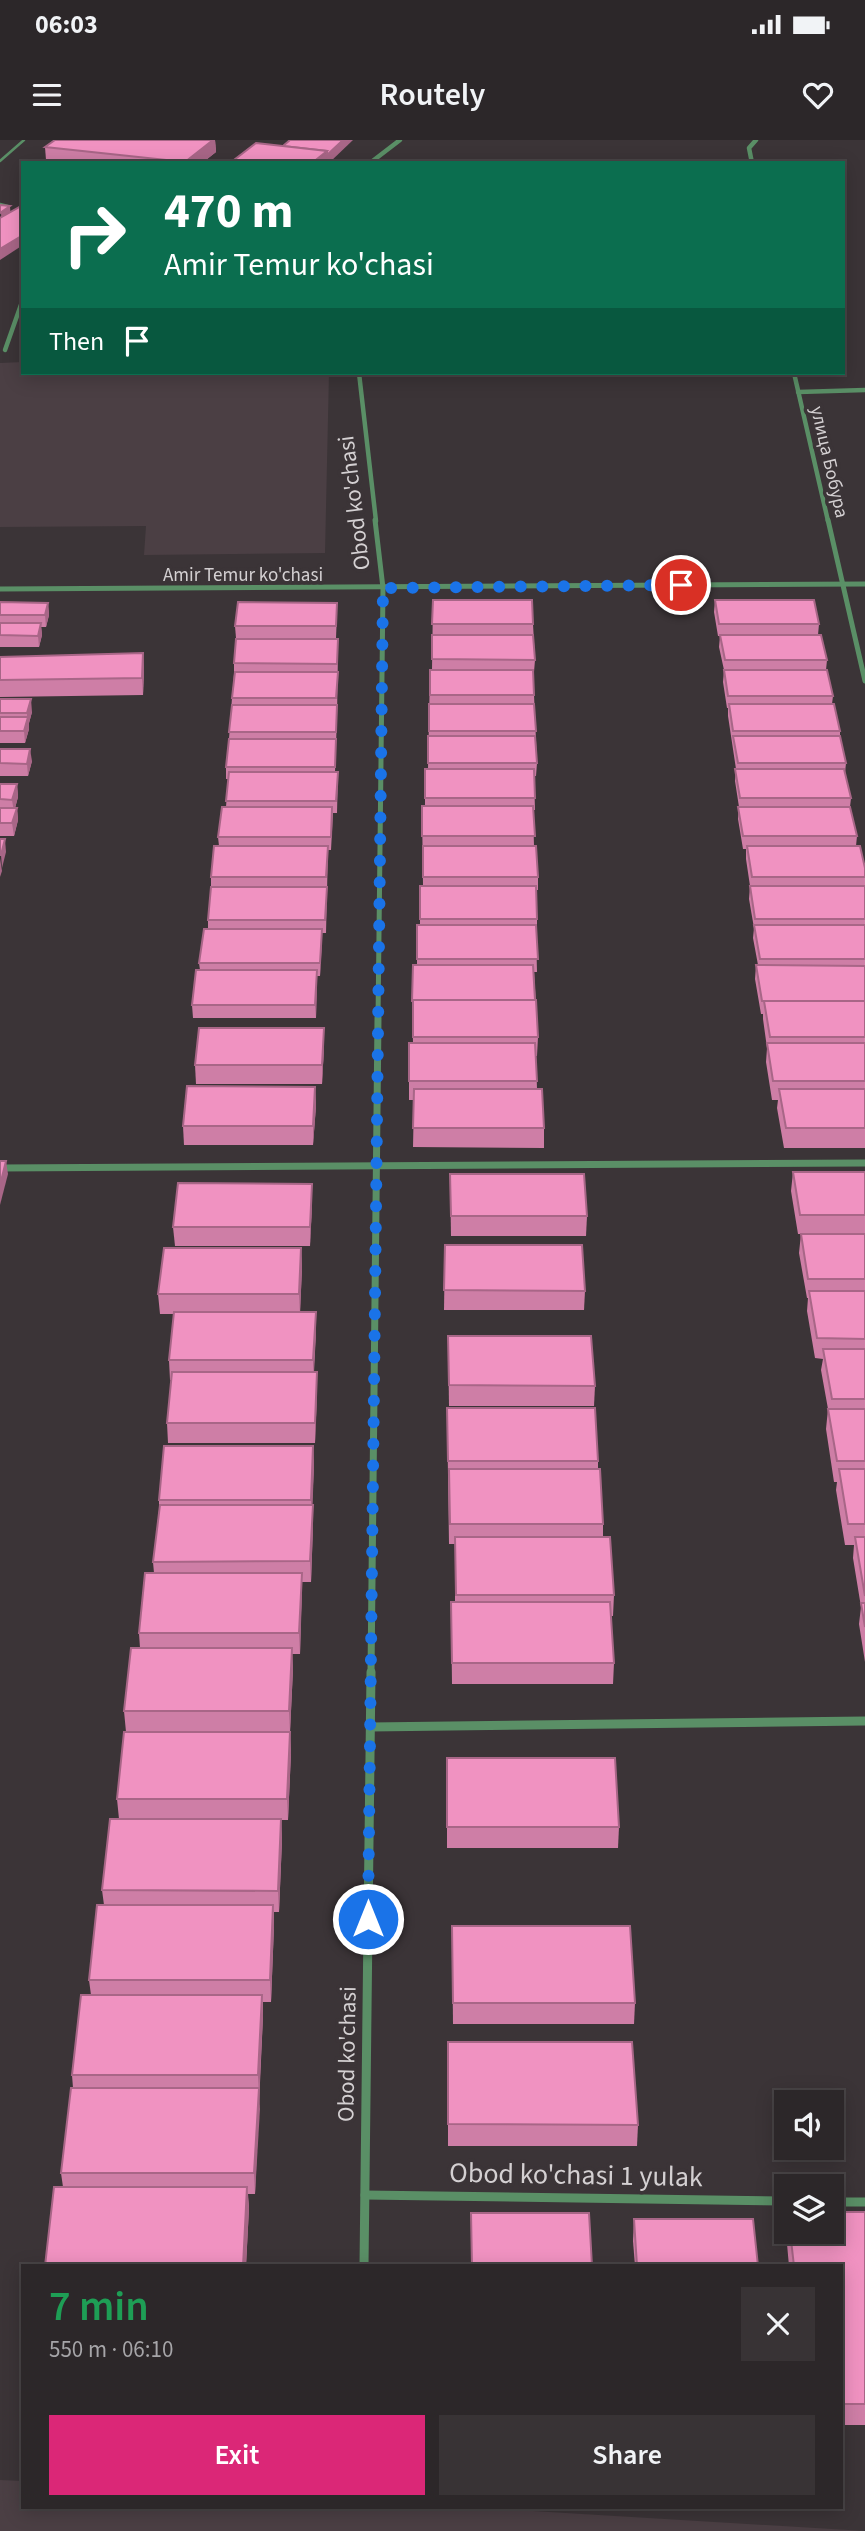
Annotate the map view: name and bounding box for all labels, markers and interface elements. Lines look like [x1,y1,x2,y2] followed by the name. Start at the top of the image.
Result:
[35,6,98,43] text: 06:03
[380,72,485,118] text: Routely
[28,76,66,114] icon: menu
[799,76,837,114] icon: heart
[164,177,293,247] text: 470 m
[49,189,140,280] icon: right
[164,242,434,288] text: Amir Temur ko'chasi
[118,322,156,360] icon: arrive
[49,323,104,360] text: Then
[803,403,855,521] street label: улица Бобура
[329,434,379,572] street label: Obod ko'chasi
[651,555,711,615] pin
[163,562,323,589] street label: Amir Temur ko'chasi
[662,566,700,604] icon: arrive
[331,1882,405,1956] position arrow
[329,1986,365,2122] street label: Obod ko'chasi
[774,2090,844,2244] map controls
[774,2090,844,2160] button: sound
[449,2153,703,2197] street label: Obod ko'chasi 1 yulak
[774,2174,844,2244] button: layers
[49,2277,149,2337] text: 7 min
[741,2287,815,2361] button: close
[49,2333,173,2366] text: 550 m · 06:10
[49,2415,425,2495] button: Exit
[439,2415,815,2495] button: Share

